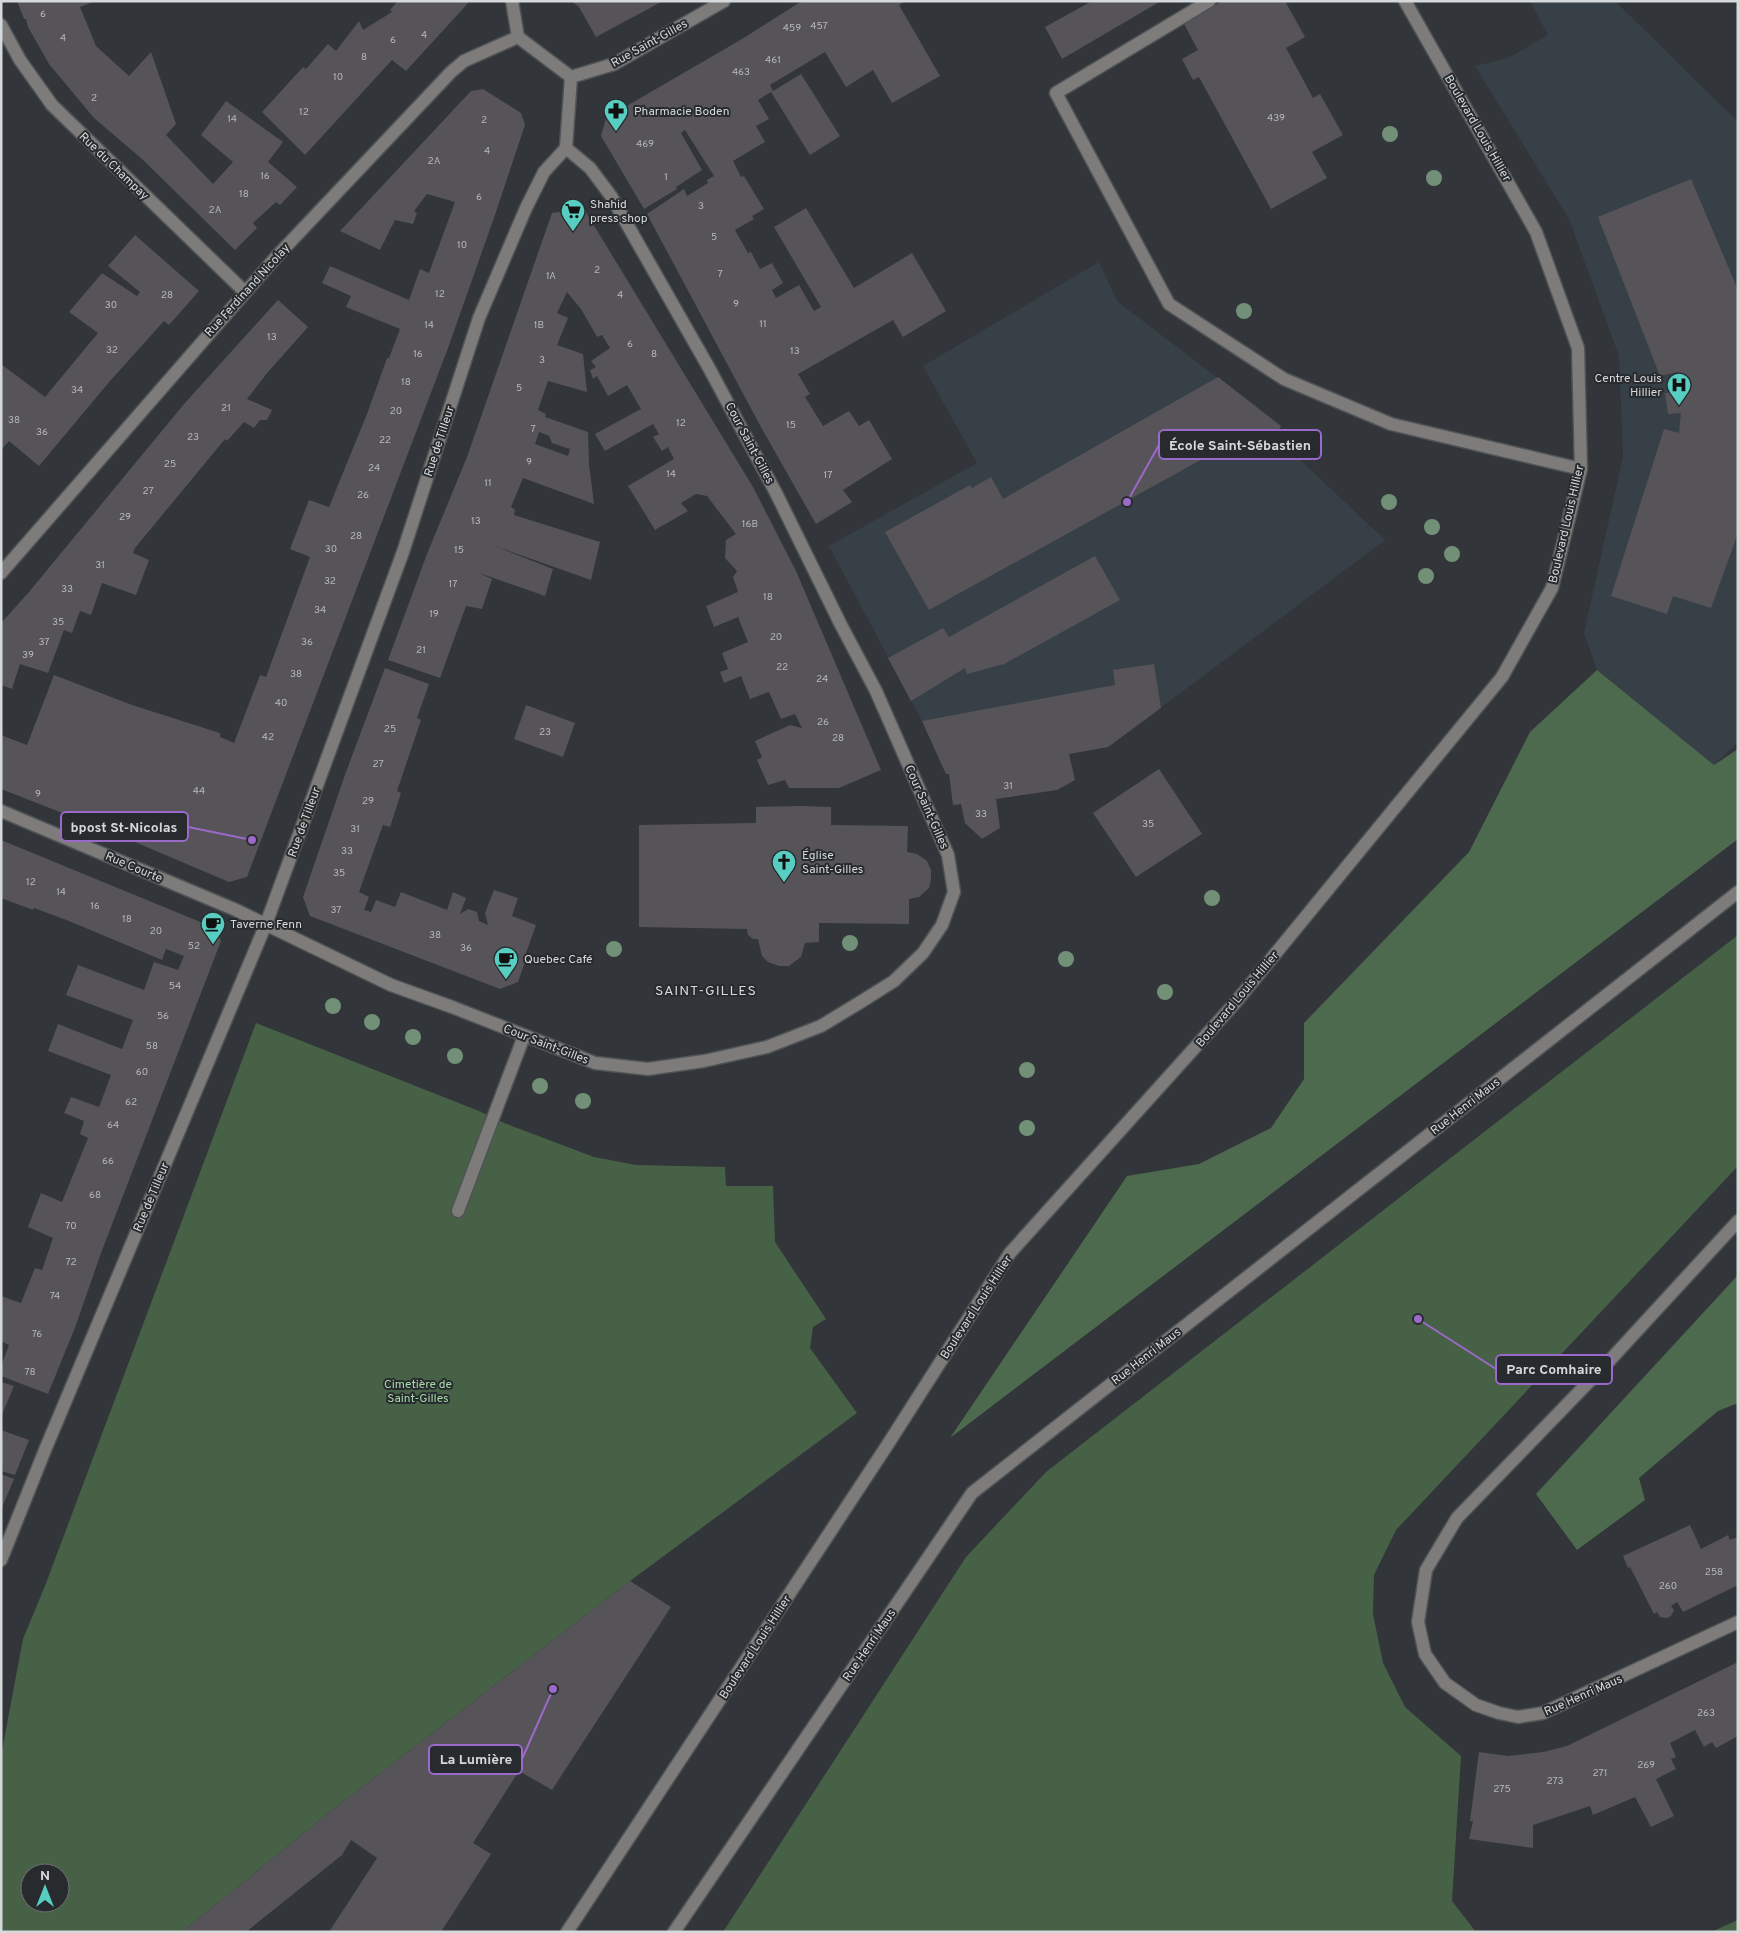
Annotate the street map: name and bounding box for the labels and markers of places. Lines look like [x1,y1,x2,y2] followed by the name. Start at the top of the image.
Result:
[603,98,629,132] pharmacy icon: Pharmacie Boden
[634,104,729,120] place label: Pharmacie Boden
[590,197,648,227] place label: Shahid press shop
[560,198,586,232] supermarket icon: Shahid press shop
[1594,371,1662,401] place label: Centre Louis Hillier
[1666,372,1692,406] hospital icon: Centre Louis Hillier
[1159,430,1321,459] callout: École Saint-Sébastien
[61,812,188,841] callout: bpost St-Nicolas
[802,848,863,878] place label: Église Saint-Gilles
[771,849,797,883] church icon: Église Saint-Gilles
[200,911,226,945] cafe icon: Taverne Fenn
[230,917,302,933] place label: Taverne Fenn
[493,946,519,980] cafe icon: Quebec Café
[524,952,593,968] place label: Quebec Café
[1496,1355,1612,1384] callout: Parc Comhaire
[429,1745,522,1774] callout: La Lumière

